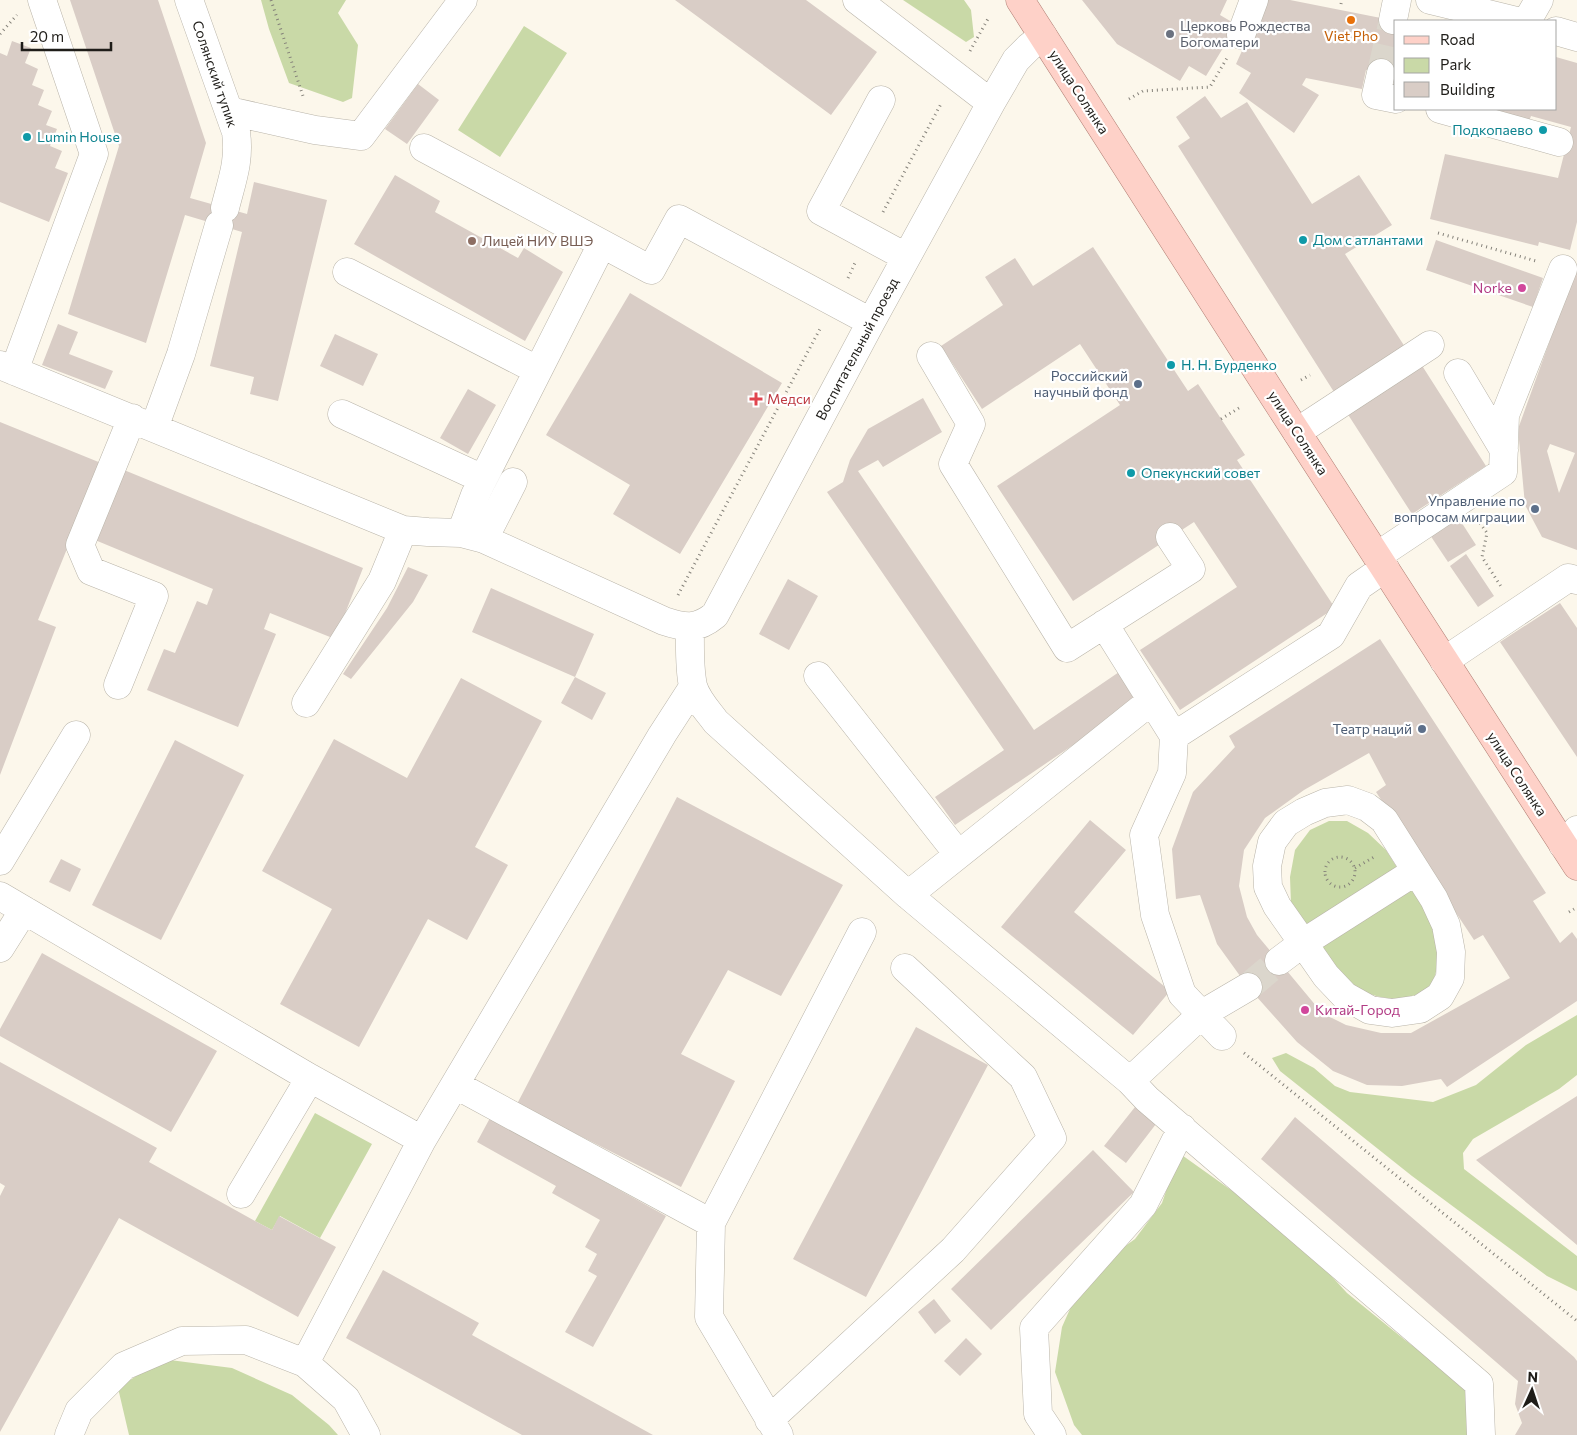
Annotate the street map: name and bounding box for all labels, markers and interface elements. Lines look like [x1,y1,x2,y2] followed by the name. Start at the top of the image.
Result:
[1345,14,1357,26] marker: Viet Pho
[1180,17,1311,50] place label: Церковь Рождества Богоматери
[189,18,242,130] street label: Солянский тупик
[22,20,111,52] scale bar
[1394,20,1557,110] legend
[30,27,64,45] text: 20 m
[1324,27,1378,44] place label: Viet Pho
[1164,28,1176,40] marker: Церковь Рождества Богоматери
[1440,30,1475,48] text: Road
[1046,46,1113,137] street label: улица Солянка
[1440,55,1471,73] text: Park
[1440,80,1495,98] text: Building
[1452,121,1533,138] place label: Подкопаево
[1537,124,1549,136] marker: Подкопаево
[37,128,120,145] place label: Lumin House
[21,131,33,143] marker: Lumin House
[1313,231,1423,248] place label: Дом с атлантами
[482,232,593,249] place label: Лицей НИУ ВШЭ
[1297,234,1309,246] marker: Дом с атлантами
[466,235,478,247] marker: Лицей НИУ ВШЭ
[812,275,901,423] street label: Воспитательный проезд
[1473,279,1512,296] place label: Norke
[1516,282,1528,294] marker: Norke
[1181,356,1277,373] place label: Н. Н. Бурденко
[1165,359,1177,371] marker: Н. Н. Бурденко
[1034,367,1128,400] place label: Российский научный фонд
[1132,378,1144,390] marker: Российский научный фонд
[1265,387,1332,478] street label: улица Солянка
[767,390,811,407] place label: Медси
[749,392,763,406] marker: Медси
[1141,464,1261,481] place label: Опекунский совет
[1125,467,1137,479] marker: Опекунский совет
[1394,492,1525,525] place label: Управление по вопросам миграции
[1529,503,1541,515] marker: Управление по вопросам миграции
[1333,720,1412,737] place label: Театр наций
[1416,723,1428,735] marker: Театр наций
[1484,728,1551,819] street label: улица Солянка
[1315,1001,1400,1018] place label: Китай-Город
[1299,1004,1311,1016] marker: Китай-Город
[1507,1365,1557,1415] north arrow
[1527,1368,1538,1385] text: N

